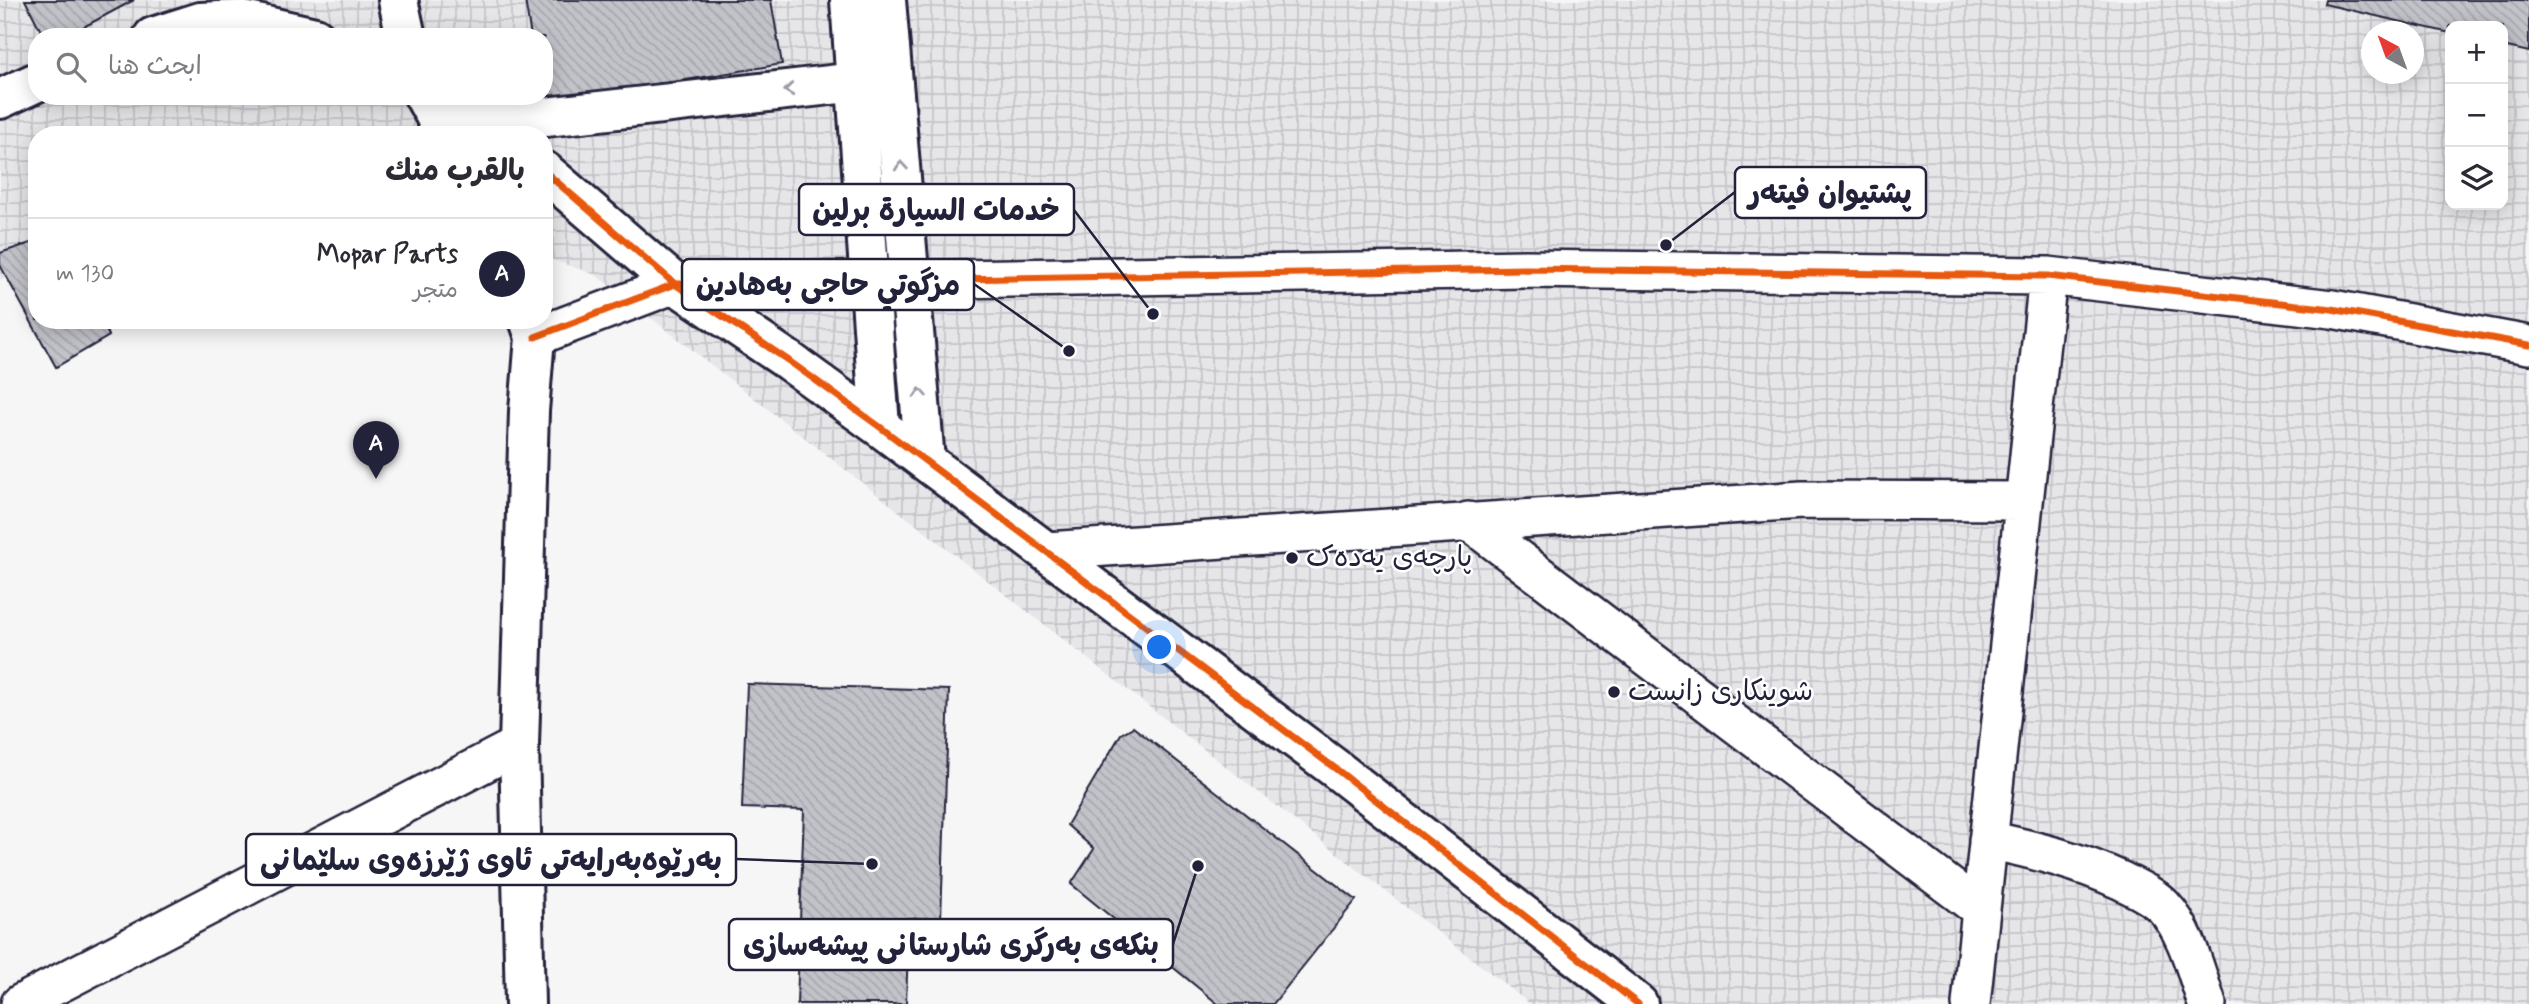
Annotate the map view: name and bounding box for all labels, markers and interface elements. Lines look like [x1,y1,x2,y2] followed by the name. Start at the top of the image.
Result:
[2361,21,2424,84] north arrow
[2445,21,2508,210] map controls
[2445,21,2508,84] button: +
[28,28,553,105] search box
[52,48,90,86] icon: search
[108,50,202,84] text: ابحث هنا
[783,82,795,97] one-way arrow
[2445,84,2508,147] button: −
[2445,147,2508,210] button: layers
[385,152,525,191] text: بالقرب منك
[894,160,909,171] one-way arrow
[1735,167,1926,218] callout: پشتیوان فیتەر
[1745,175,1912,214] text: پشتیوان فیتەر
[799,184,1074,235] callout: خدمات السیارة برلین
[812,192,1060,231] text: خدمات السیارة برلین
[317,238,458,272] text: Mopar Parts
[56,259,114,289] text: 130 m
[494,259,510,289] text: A
[682,259,974,310] callout: مزگوتي حاجی بەهادین
[696,266,960,311] text: مزگوتي حاجی بەهادین
[413,276,458,306] text: متجر
[913,387,928,398] one-way arrow
[353,421,399,479] pin: A
[1306,540,1472,577] place label: پارچەی یەدەک
[1284,550,1300,566] marker: پارچەی یەدەک
[1142,630,1176,664] your location
[1628,674,1813,711] place label: شوینکاری زانست
[1606,684,1622,700] marker: شوینکاری زانست
[246,834,736,885] callout: بەرێوەبەرایەتی ئاوی ژێرزەوی سلێمانی
[260,842,722,881] text: بەرێوەبەرایەتی ئاوی ژێرزەوی سلێمانی
[729,919,1173,970] callout: بنکەی بەرگری شارستانی پیشەسازی
[743,926,1159,966] text: بنکەی بەرگری شارستانی پیشەسازی

